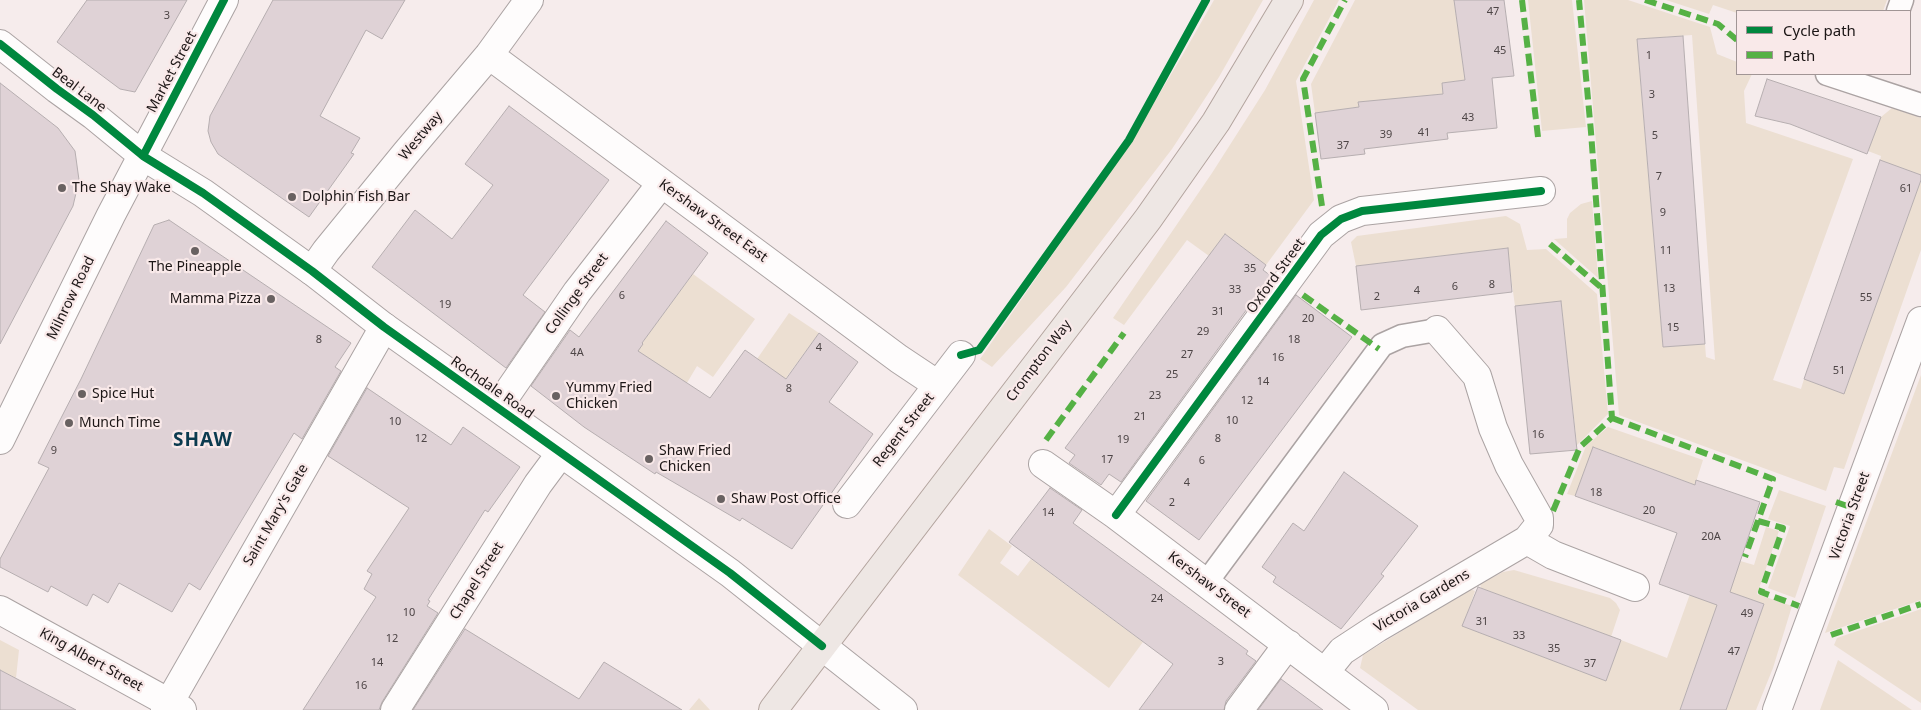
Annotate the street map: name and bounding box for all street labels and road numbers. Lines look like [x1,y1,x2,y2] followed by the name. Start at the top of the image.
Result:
[144,29,200,115] street label: Market Street
[48,64,110,116] street label: Beal Lane
[396,108,446,164] street label: Westway
[655,176,771,266] street label: Kershaw Street East
[1243,235,1309,317] street label: Oxford Street
[542,250,612,338] street label: Collinge Street
[44,254,98,342] street label: Milnrow Road
[1003,317,1075,405] street label: Crompton Way
[447,353,537,423] street label: Rochdale Road
[870,390,938,470] street label: Regent Street
[240,461,312,569] street label: Saint Mary's Gate
[1826,470,1874,562] street label: Victoria Street
[447,539,507,623] street label: Chapel Street
[1164,548,1254,622] street label: Kershaw Street
[1371,566,1473,636] street label: Victoria Gardens
[36,625,146,695] street label: King Albert Street

